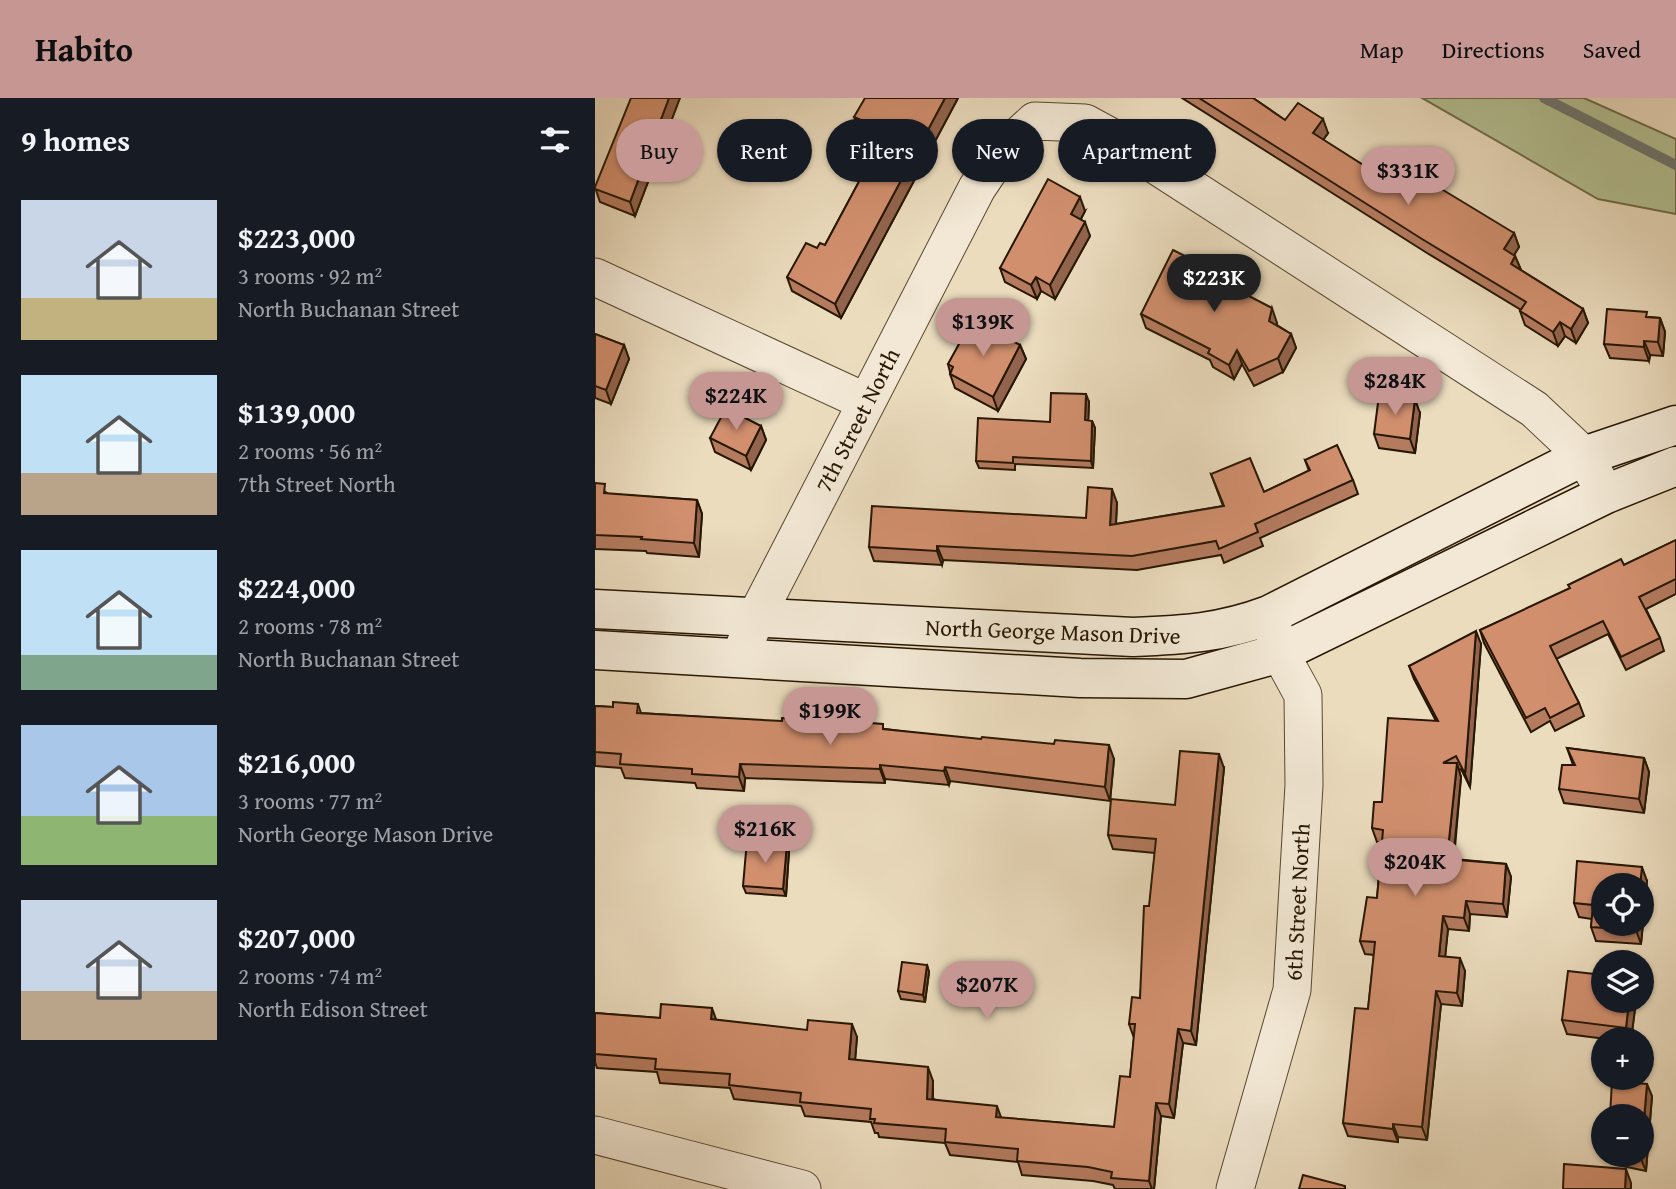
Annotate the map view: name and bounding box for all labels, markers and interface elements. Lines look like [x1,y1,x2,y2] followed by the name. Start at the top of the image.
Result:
[35,25,133,73] text: Habito
[1360,32,1404,67] text: Map
[1442,32,1545,67] text: Directions
[1583,32,1641,67] text: Saved
[21,118,130,162] text: 9 homes
[616,119,703,182] chip: Buy
[717,119,812,182] chip: Rent
[826,119,938,182] chip: Filters
[952,119,1044,182] chip: New
[1058,119,1216,182] chip: Apartment
[536,121,574,159] icon: filters
[1359,148,1457,207] pin: $331K
[1377,153,1439,186] text: $331K
[238,215,355,259] text: $223,000
[77,228,161,312] icon: home
[1165,254,1263,314] pin: $223K
[238,259,382,292] text: 3 rooms · 92 m²
[1183,260,1245,293] text: $223K
[238,292,459,325] text: North Buchanan Street
[934,299,1032,358] pin: $139K
[952,304,1014,337] text: $139K
[806,342,908,498] street label: 7th Street North
[1346,358,1444,417] pin: $284K
[1364,363,1426,396] text: $284K
[687,372,785,432] pin: $224K
[705,378,767,411] text: $224K
[238,390,355,434] text: $139,000
[77,403,161,487] icon: home
[238,434,382,467] text: 2 rooms · 56 m²
[238,467,396,500] text: 7th Street North
[238,565,355,609] text: $224,000
[77,578,161,662] icon: home
[238,609,382,642] text: 2 rooms · 78 m²
[925,610,1181,652] street label: North George Mason Drive
[238,642,459,675] text: North Buchanan Street
[781,688,879,747] pin: $199K
[799,693,861,726] text: $199K
[238,740,355,784] text: $216,000
[77,753,161,837] icon: home
[238,784,382,817] text: 3 rooms · 77 m²
[716,806,814,865] pin: $216K
[734,811,796,844] text: $216K
[238,817,493,850] text: North George Mason Drive
[1276,822,1318,982] street label: 6th Street North
[1366,838,1464,898] pin: $204K
[1384,844,1446,877] text: $204K
[1591,873,1654,1167] map controls
[1591,873,1654,936] button: locate
[238,915,355,959] text: $207,000
[77,928,161,1012] icon: home
[1591,950,1654,1013] button: layers
[238,959,382,992] text: 2 rooms · 74 m²
[938,962,1036,1021] pin: $207K
[956,967,1018,1000] text: $207K
[238,992,428,1025] text: North Edison Street
[1591,1027,1654,1090] button: +
[1591,1104,1654,1167] button: −

